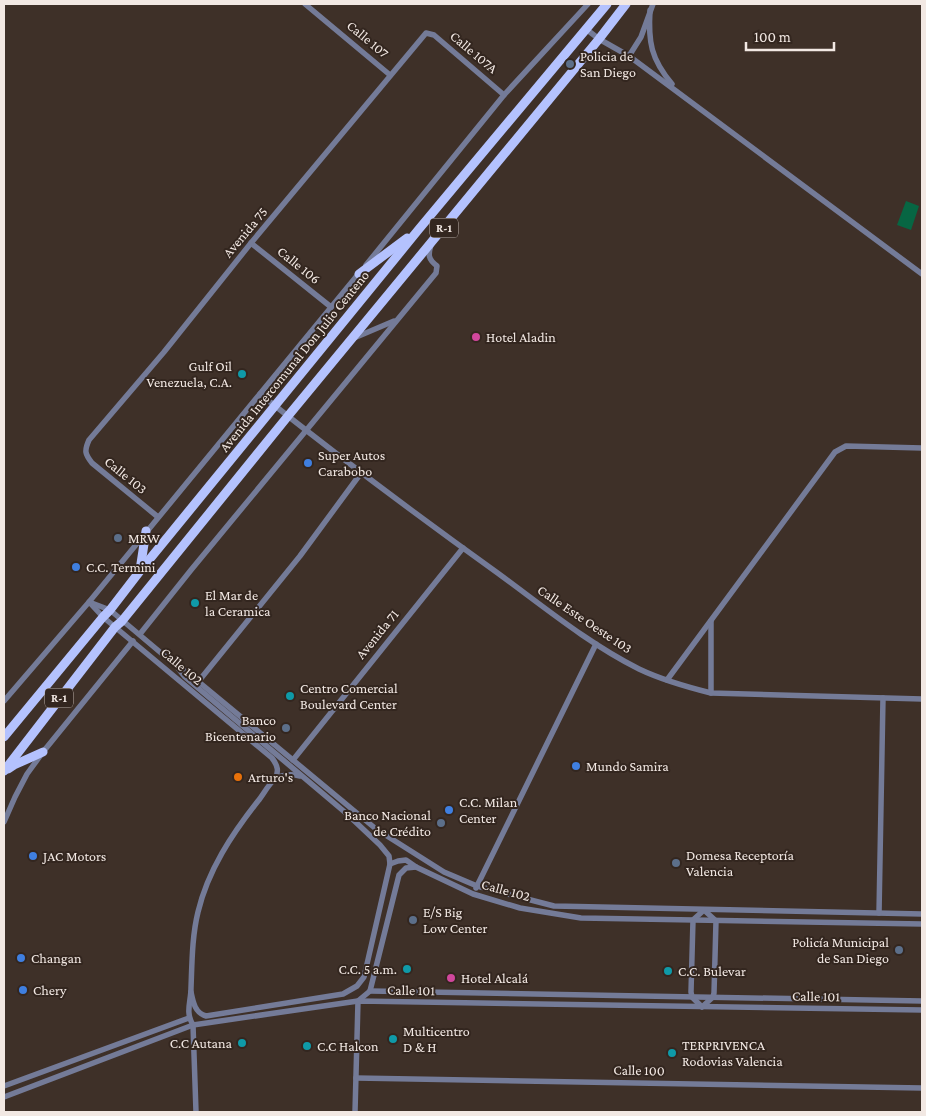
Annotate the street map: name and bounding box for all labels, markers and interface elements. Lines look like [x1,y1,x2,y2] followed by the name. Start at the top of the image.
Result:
[344,17,393,61] street label: Calle 107
[746,20,834,52] scale bar
[447,28,501,76] street label: Calle 107A
[754,29,791,45] text: 100 m
[580,48,636,80] place label: Policia de San Diego
[564,58,576,70] marker: Policia de San Diego
[219,204,271,260] street label: Avenida 75
[430,218,458,238] road number: R-1
[274,243,324,287] street label: Calle 106
[216,267,372,455] street label: Avenida Intercomunal Don Julio Centeno
[486,329,556,345] place label: Hotel Aladin
[470,331,482,343] marker: Hotel Aladin
[147,358,232,390] place label: Gulf Oil Venezuela, C.A.
[236,368,248,380] marker: Gulf Oil Venezuela, C.A.
[318,447,385,479] place label: Super Autos Carabobo
[102,453,150,497] street label: Calle 103
[302,457,314,469] marker: Super Autos Carabobo
[128,530,160,546] place label: MRW
[112,532,124,544] marker: MRW
[86,559,156,575] place label: C.C. Termini
[70,561,82,573] marker: C.C. Termini
[535,581,635,657] street label: Calle Este Oeste 103
[205,587,271,619] place label: El Mar de la Ceramica
[189,597,201,609] marker: El Mar de la Ceramica
[352,606,402,662] street label: Avenida 71
[158,644,207,688] street label: Calle 102
[300,680,398,712] place label: Centro Comercial Boulevard Center
[45,688,73,708] road number: R-1
[284,690,296,702] marker: Centro Comercial Boulevard Center
[205,712,276,744] place label: Banco Bicentenario
[280,722,292,734] marker: Banco Bicentenario
[586,758,669,774] place label: Mundo Samira
[570,760,582,772] marker: Mundo Samira
[248,769,293,785] place label: Arturo's
[232,771,244,783] marker: Arturo's
[459,794,518,826] place label: C.C. Milan Center
[443,804,455,816] marker: C.C. Milan Center
[344,807,431,839] place label: Banco Nacional de Crédito
[435,817,447,829] marker: Banco Nacional de Crédito
[686,847,794,879] place label: Domesa Receptoría Valencia
[41,848,106,864] place label: JAC Motors
[27,850,39,862] marker: JAC Motors
[670,857,682,869] marker: Domesa Receptoría Valencia
[480,876,532,904] street label: Calle 102
[423,904,487,936] place label: E/S Big Low Center
[407,914,419,926] marker: E/S Big Low Center
[792,934,889,966] place label: Policía Municipal de San Diego
[893,944,905,956] marker: Policía Municipal de San Diego
[31,950,82,966] place label: Changan
[15,952,27,964] marker: Changan
[338,961,397,977] place label: C.C. 5 a.m.
[401,963,413,975] marker: C.C. 5 a.m.
[678,963,746,979] place label: C.C. Bulevar
[662,965,674,977] marker: C.C. Bulevar
[461,970,529,986] place label: Hotel Alcalá
[445,972,457,984] marker: Hotel Alcalá
[33,982,67,998] place label: Chery
[387,982,435,998] street label: Calle 101
[17,984,29,996] marker: Chery
[792,988,840,1004] street label: Calle 101
[403,1023,470,1055] place label: Multicentro D & H
[387,1033,399,1045] marker: Multicentro D & H
[170,1035,233,1051] place label: C.C Autana
[236,1037,248,1049] marker: C.C Autana
[682,1037,783,1069] place label: TERPRIVENCA Rodovias Valencia
[317,1038,379,1054] place label: C.C Halcon
[301,1040,313,1052] marker: C.C Halcon
[666,1047,678,1059] marker: TERPRIVENCA Rodovias Valencia
[613,1062,665,1078] street label: Calle 100

